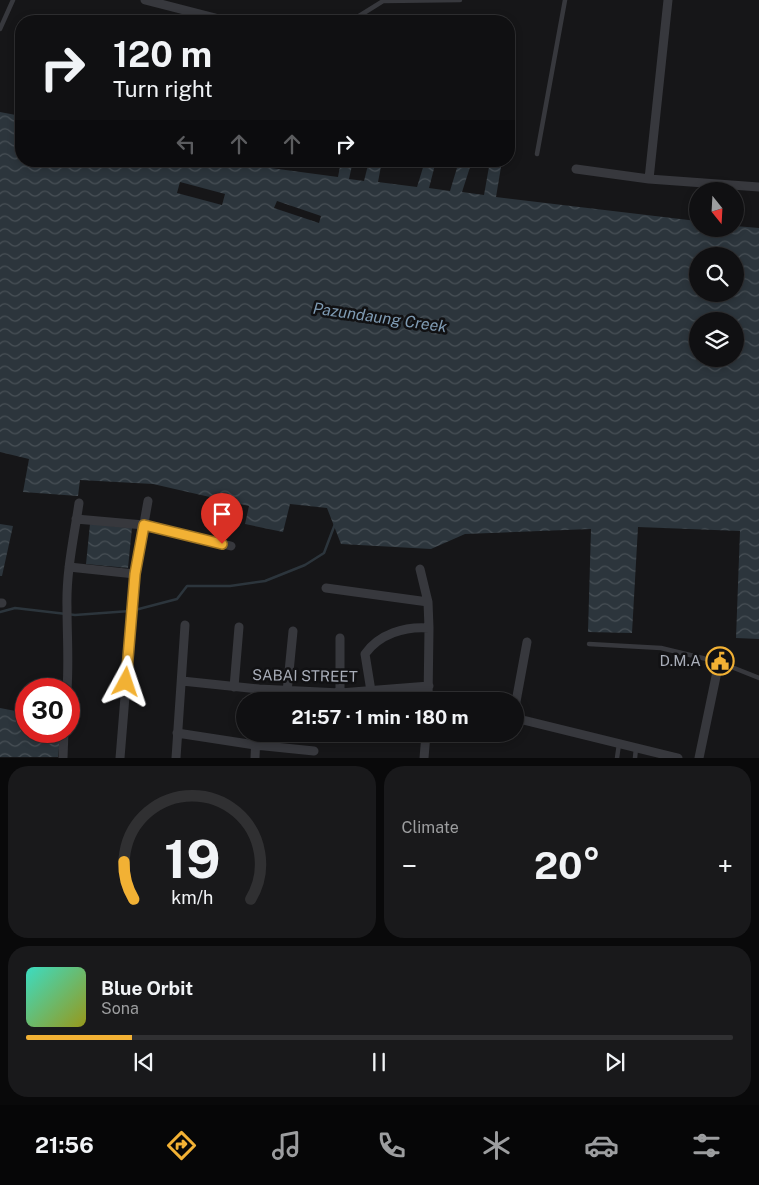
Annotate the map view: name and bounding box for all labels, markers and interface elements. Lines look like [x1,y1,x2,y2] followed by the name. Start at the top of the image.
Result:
[113,34,212,75] text: 120 m
[30,35,95,100] icon: right
[113,76,213,102] text: Turn right
[172,130,200,158] icon: left
[225,130,253,158] icon: ahead
[278,130,306,158] icon: ahead
[331,130,359,158] icon: right
[689,182,744,238] north arrow
[689,182,744,367] map controls
[689,247,744,302] button: search
[312,299,449,336] water label: Pazundaung Creek
[689,312,744,367] button: layers
[201,493,243,544] pin
[208,500,236,528] icon: arrive
[705,646,735,676] public building icon: D.M.A
[660,652,701,669] place label: D.M.A
[99,655,151,707] position arrow
[252,666,358,685] street label: SABAI STREET
[15,678,80,743] speed limit sign: 30
[291,706,469,728] text: 21:57 · 1 min · 180 m
[402,818,459,837] text: Climate
[163,829,220,890] text: 19
[534,843,601,888] text: 20°
[402,849,417,882] text: −
[717,849,733,882] text: +
[171,887,213,908] text: km/h
[101,977,193,999] text: Blue Orbit
[101,999,139,1018] text: Sona
[130,1048,158,1076] icon: previous
[365,1048,393,1076] icon: pause
[601,1048,629,1076] icon: next
[164,1128,199,1163] icon: directions
[269,1128,304,1163] icon: music
[374,1128,409,1163] icon: phone
[479,1128,514,1163] icon: climate
[584,1128,619,1163] icon: car
[689,1128,724,1163] icon: filters
[35,1132,94,1158] text: 21:56

